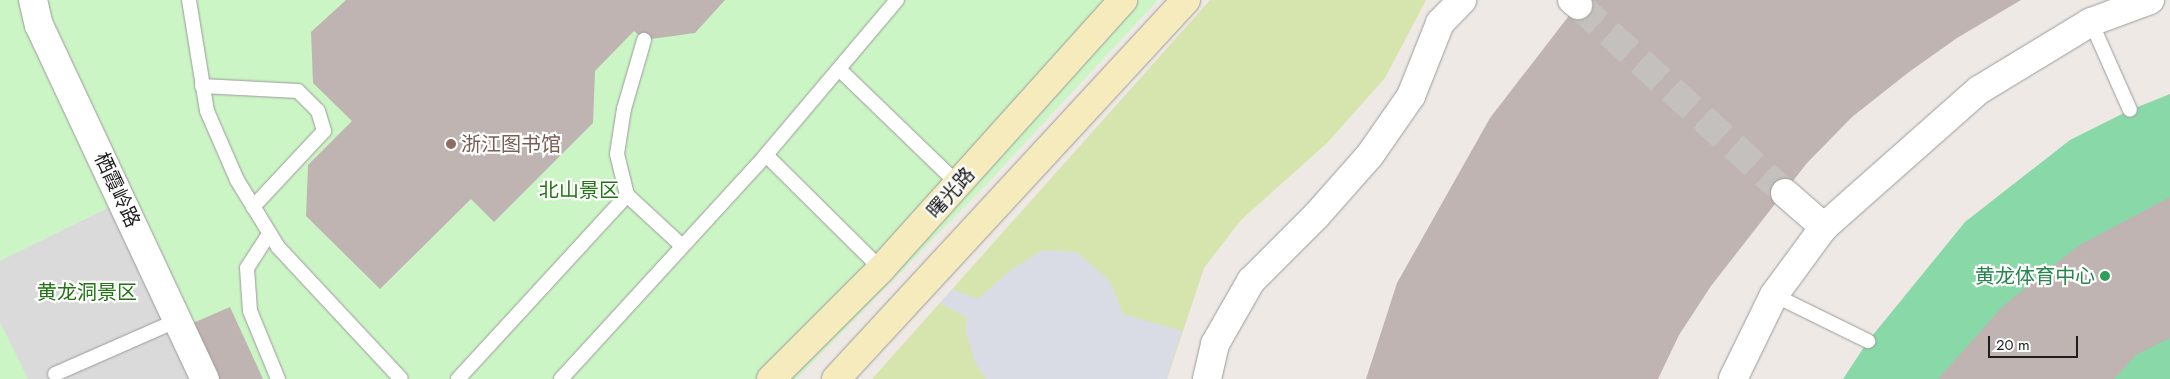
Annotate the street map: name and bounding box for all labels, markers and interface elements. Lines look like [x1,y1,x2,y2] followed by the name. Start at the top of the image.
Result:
[461,132,561,156] place label: 浙江图书馆
[445,138,457,150] marker: 浙江图书馆
[89,149,145,231] street label: 栖霞岭路
[922,163,980,223] street label: 曙光路
[539,178,619,202] park label: 北山景区
[1975,264,2095,288] place label: 黄龙体育中心
[2099,270,2111,282] marker: 黄龙体育中心
[37,280,137,304] park label: 黄龙洞景区
[1990,326,2080,358] scale bar
[1996,334,2030,356] text: 20 m

